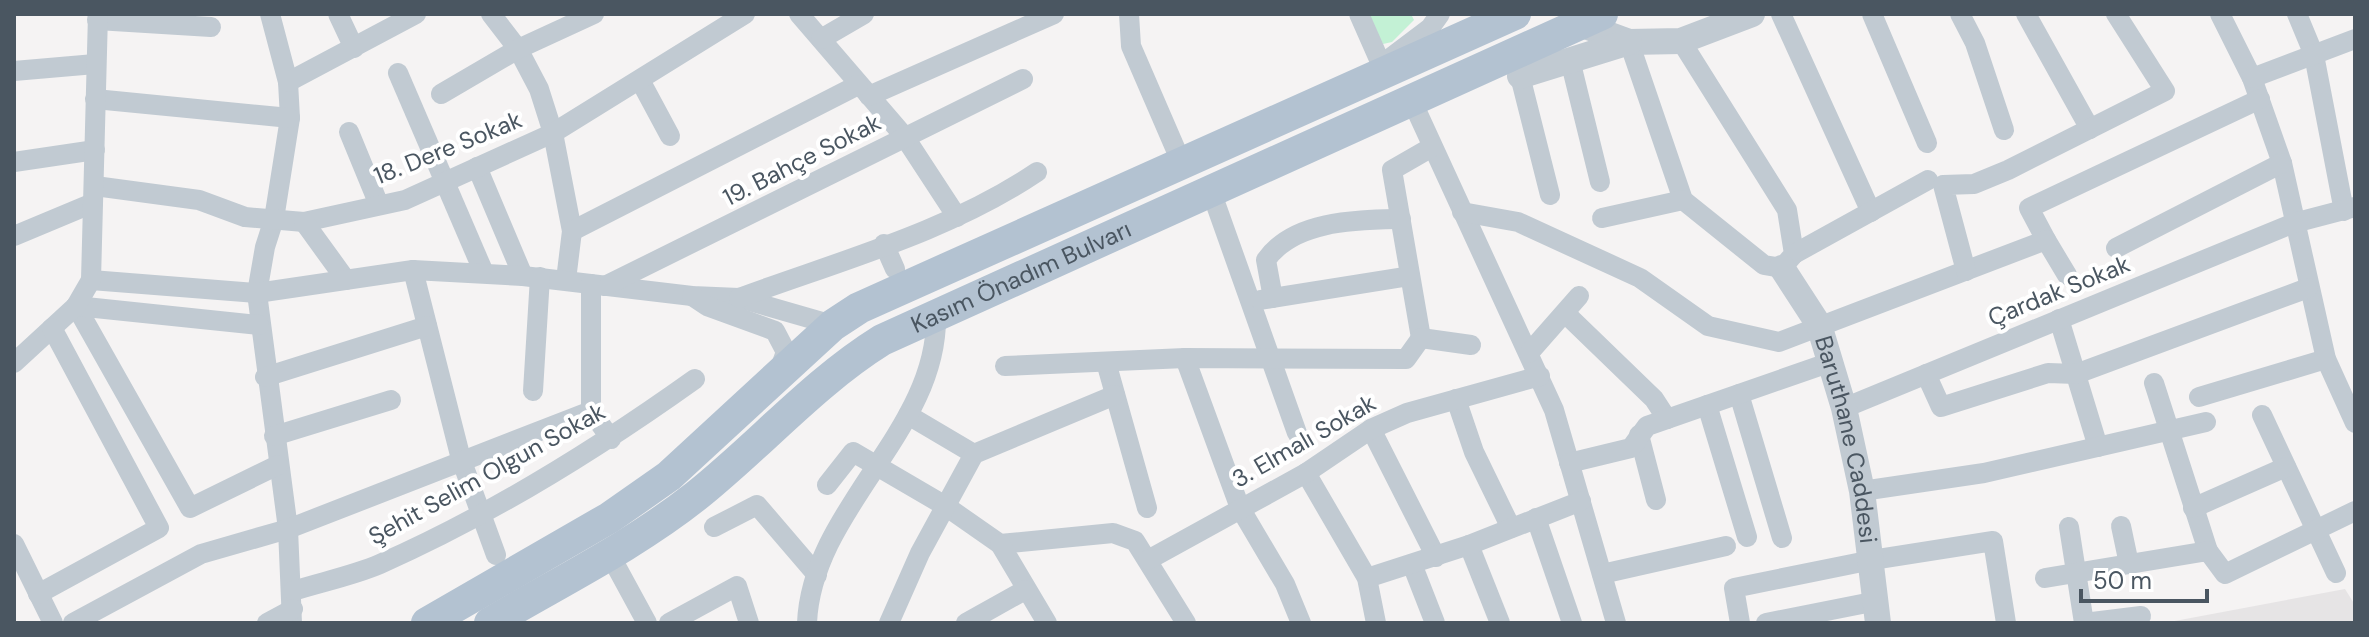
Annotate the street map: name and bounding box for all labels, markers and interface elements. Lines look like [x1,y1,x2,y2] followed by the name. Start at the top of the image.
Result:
[369,104,526,191] street label: 18. Dere Sokak
[718,106,886,213] street label: 19. Bahçe Sokak
[906,213,1136,340] street label: Kasım Önadım Bulvarı
[1983,248,2134,333] street label: Çardak Sokak
[1808,332,1884,545] street label: Baruthane Caddesi
[1226,387,1381,494] street label: 3. Elmalı Sokak
[363,396,611,552] street label: Şehit Selim Olgun Sokak
[2081,553,2207,603] scale bar
[2093,565,2152,596] text: 50 m

